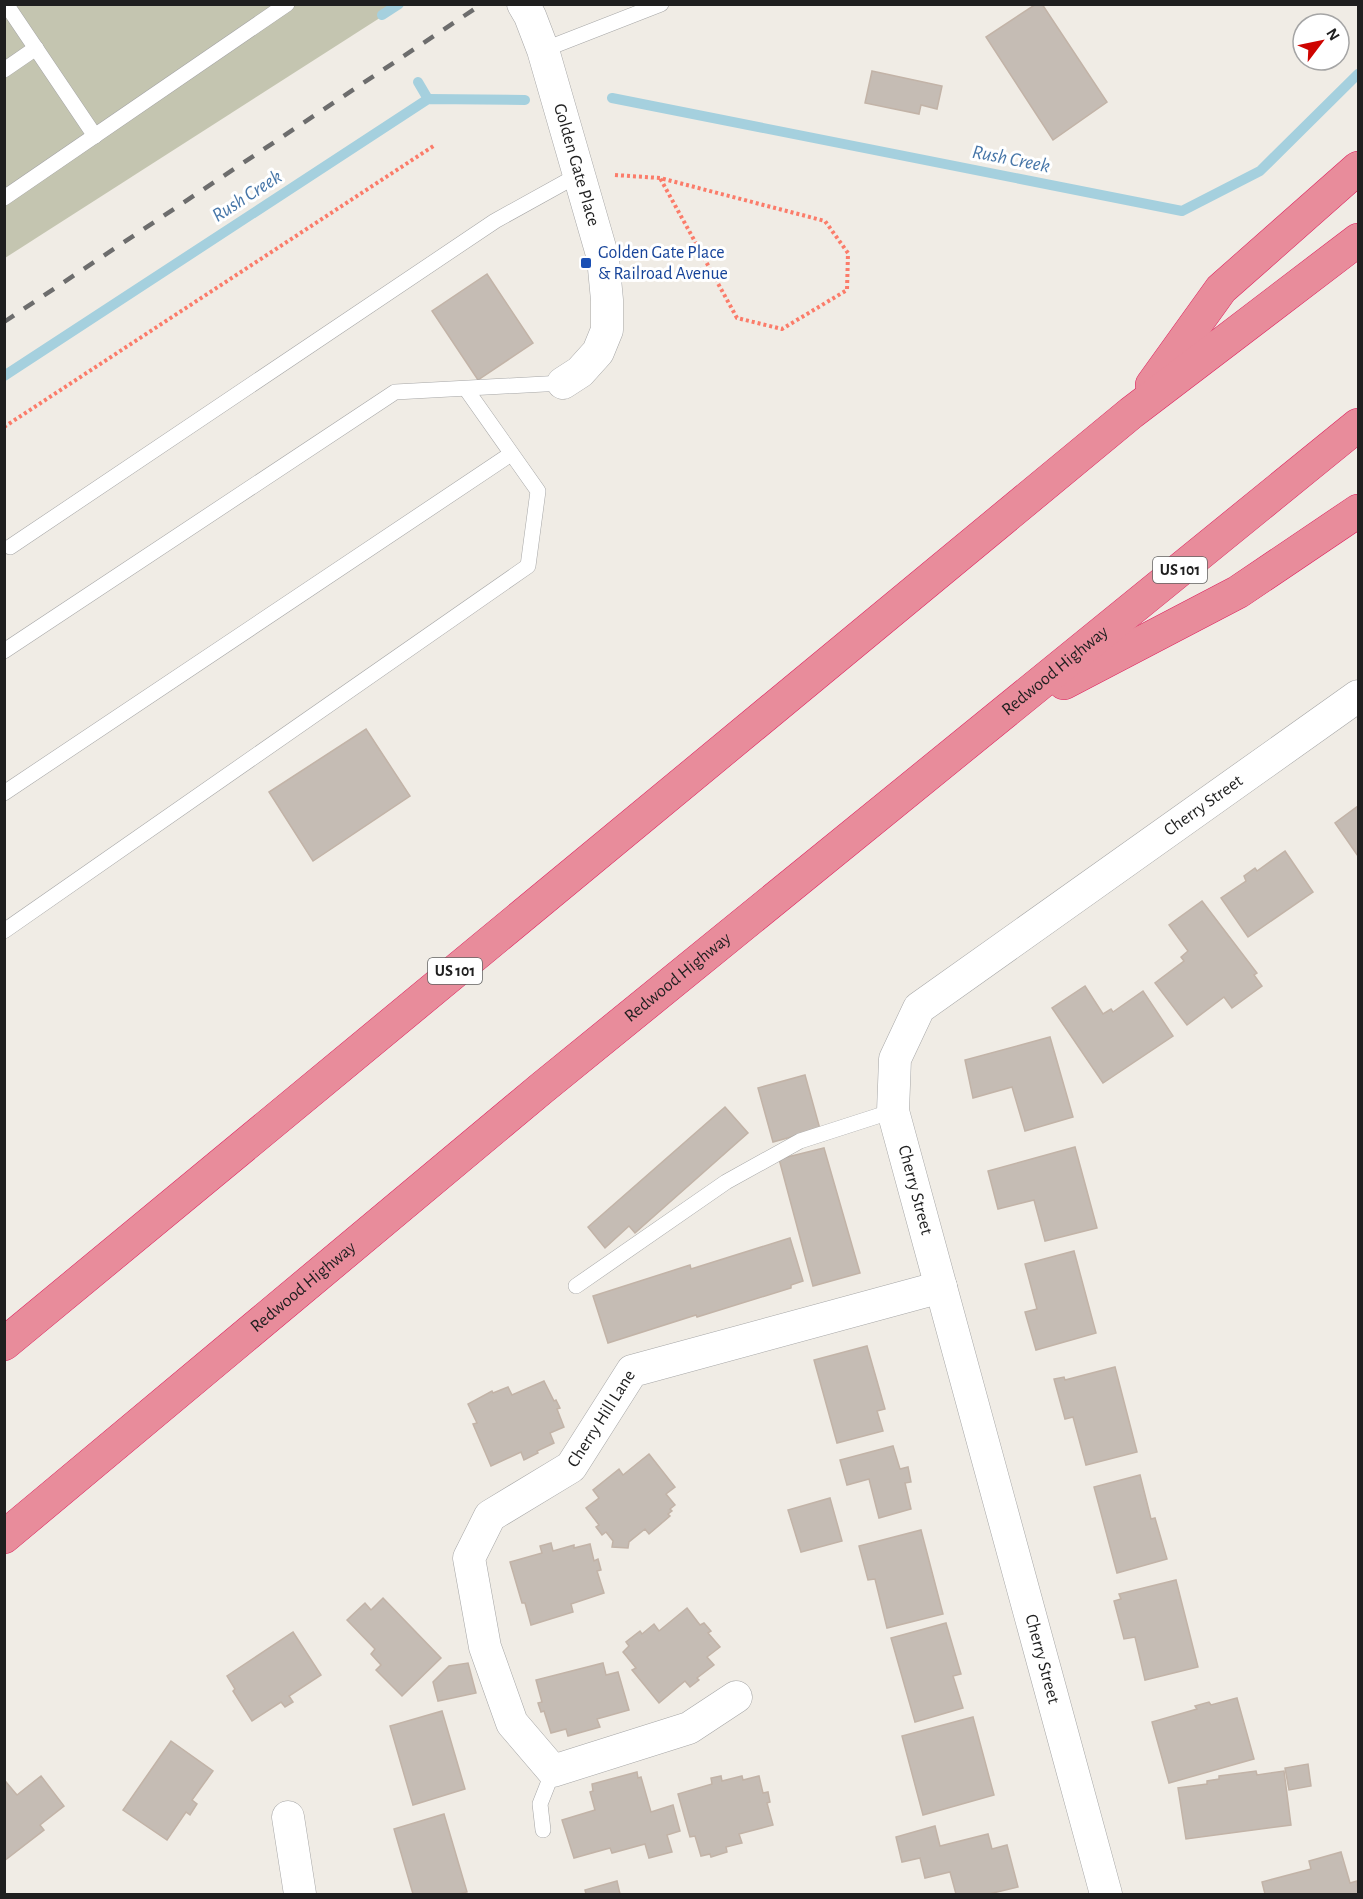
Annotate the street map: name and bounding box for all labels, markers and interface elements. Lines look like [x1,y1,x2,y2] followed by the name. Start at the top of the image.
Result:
[1291,12,1351,72] north arrow
[1323,26,1343,44] text: N
[550,102,602,228] street label: Golden Gate Place
[970,142,1052,176] water label: Rush Creek
[209,166,285,226] water label: Rush Creek
[598,244,728,283] place label: Golden Gate Place & Railroad Avenue
[579,256,593,270] marker: Golden Gate Place & Railroad Avenue
[1153,557,1207,583] road number: US 101
[999,623,1112,719] street label: Redwood Highway
[1161,772,1247,840] street label: Cherry Street
[622,929,735,1026] street label: Redwood Highway
[428,958,482,984] road number: US 101
[894,1143,936,1237] street label: Cherry Street
[247,1238,360,1336] street label: Redwood Highway
[564,1367,639,1471] street label: Cherry Hill Lane
[1021,1612,1063,1706] street label: Cherry Street

